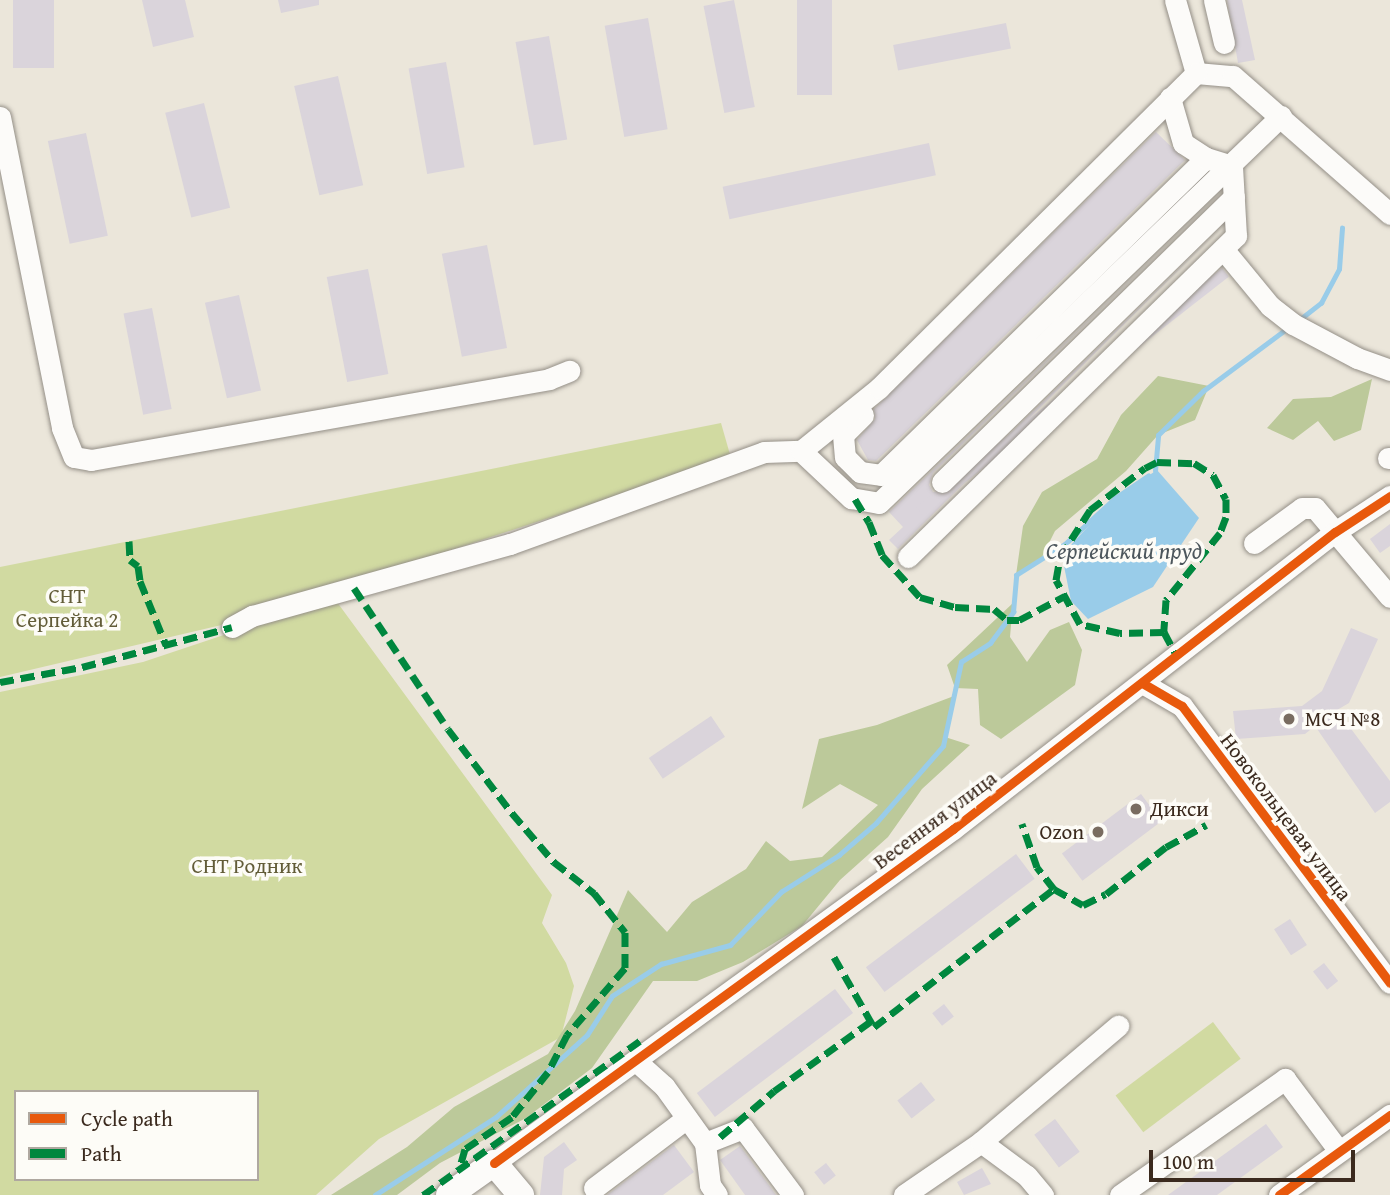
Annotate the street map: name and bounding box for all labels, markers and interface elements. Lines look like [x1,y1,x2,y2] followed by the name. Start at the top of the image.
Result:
[1046,537,1202,565] water label: Серпейский пруд
[16,583,118,633] park label: СНТ Серпейка 2
[1305,706,1380,732] place label: МСЧ №8
[1279,709,1299,729] marker: МСЧ №8
[1215,728,1357,906] street label: Новокольцевая улица
[868,765,1002,875] street label: Весенняя улица
[1150,796,1209,822] place label: Дикси
[1128,801,1144,817] marker: Дикси
[1040,819,1084,845] place label: Ozon
[1090,824,1106,840] marker: Ozon
[192,853,302,879] park label: СНТ Родник
[14,1090,259,1181] legend
[81,1103,173,1134] text: Cycle path
[1152,1136,1358,1180] scale bar
[81,1138,121,1169] text: Path
[1162,1146,1214,1177] text: 100 m

